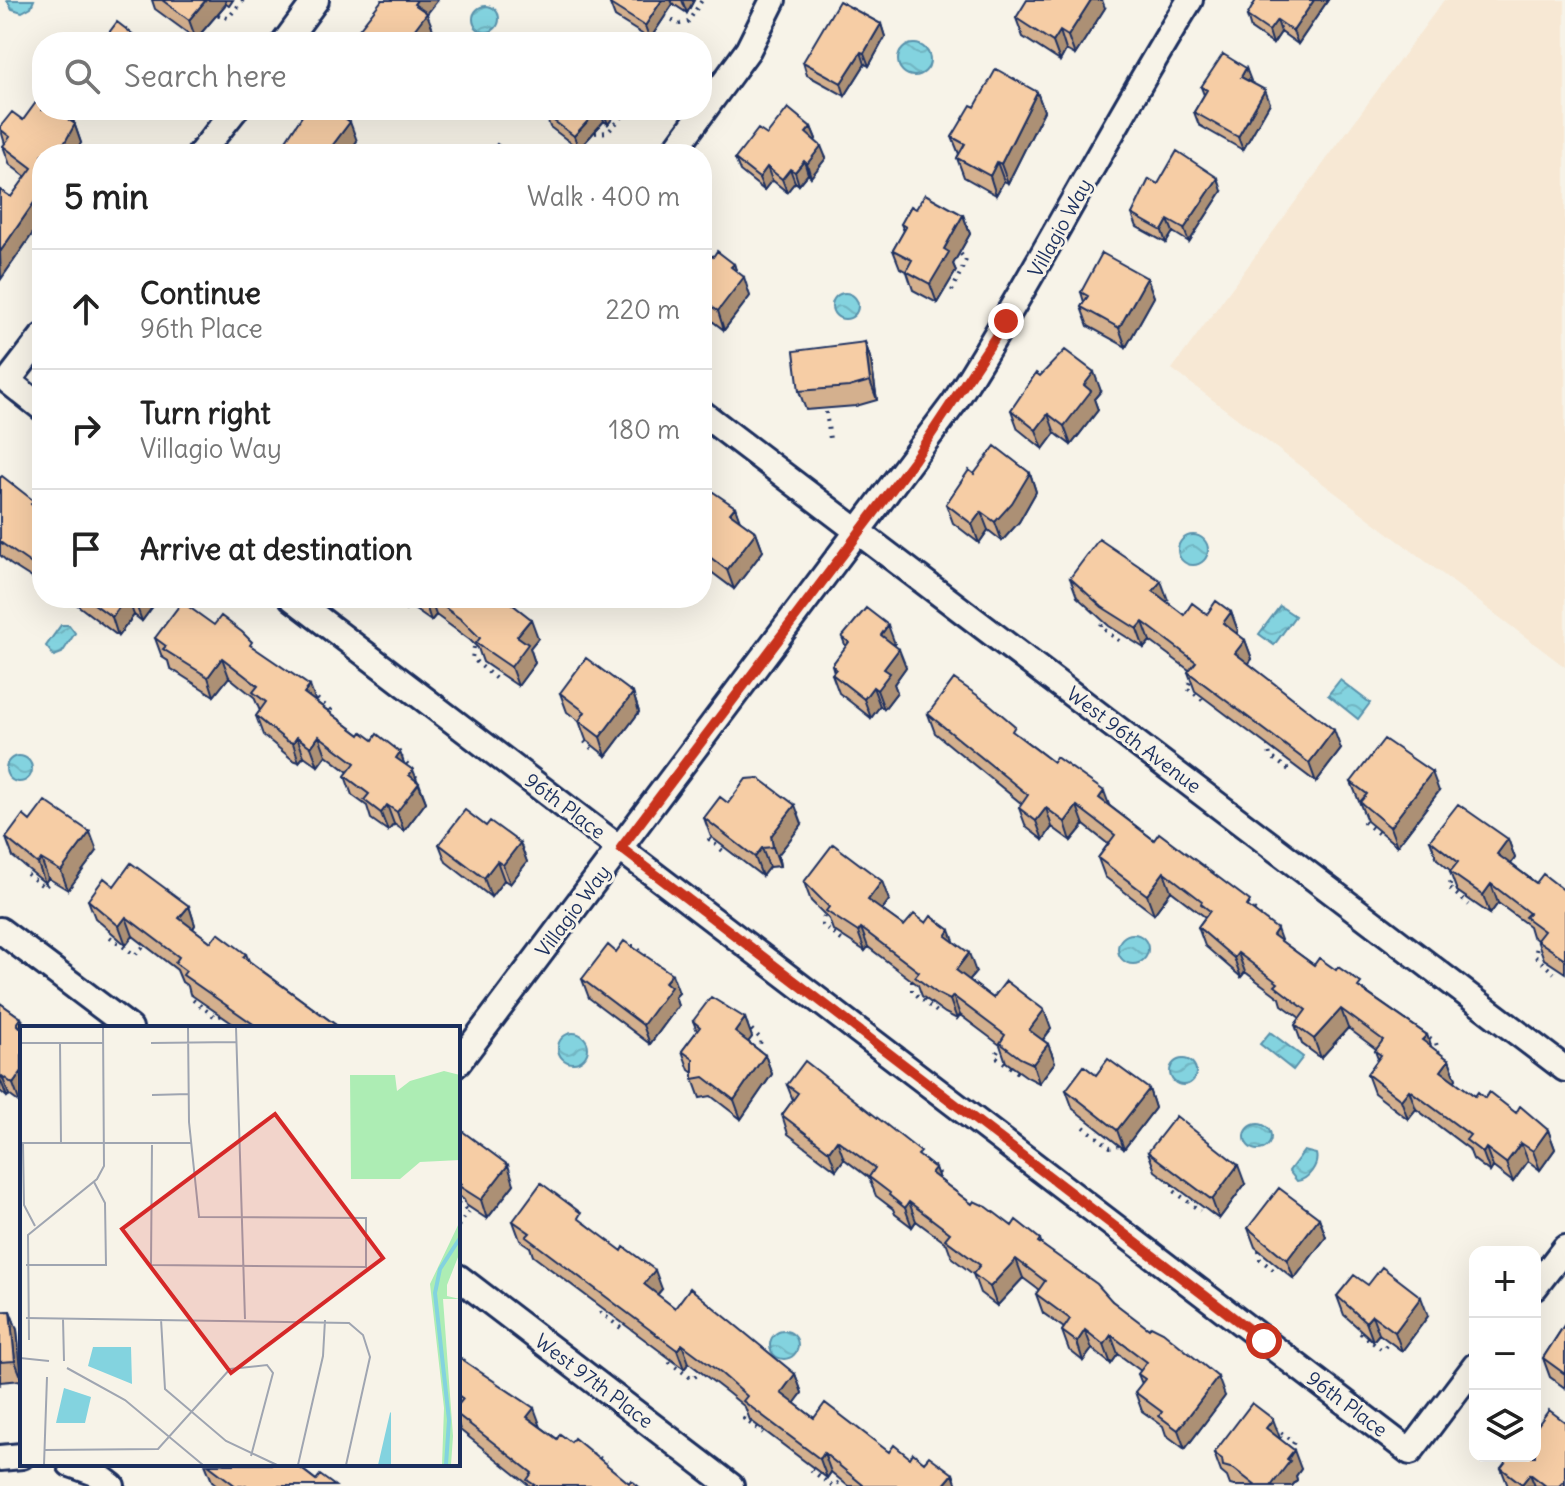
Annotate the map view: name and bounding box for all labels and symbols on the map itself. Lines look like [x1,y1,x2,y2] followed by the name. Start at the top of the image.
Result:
[1022,174,1097,282] street label: Villagio Way
[988,303,1024,339] route end
[1062,681,1206,798] street label: West 96th Avenue
[520,767,611,844] street label: 96th Place
[530,860,615,962] street label: Villagio Way
[20,1026,460,1466] inset map
[1246,1323,1282,1359] route start
[530,1328,658,1433] street label: West 97th Place
[1302,1365,1393,1442] street label: 96th Place

